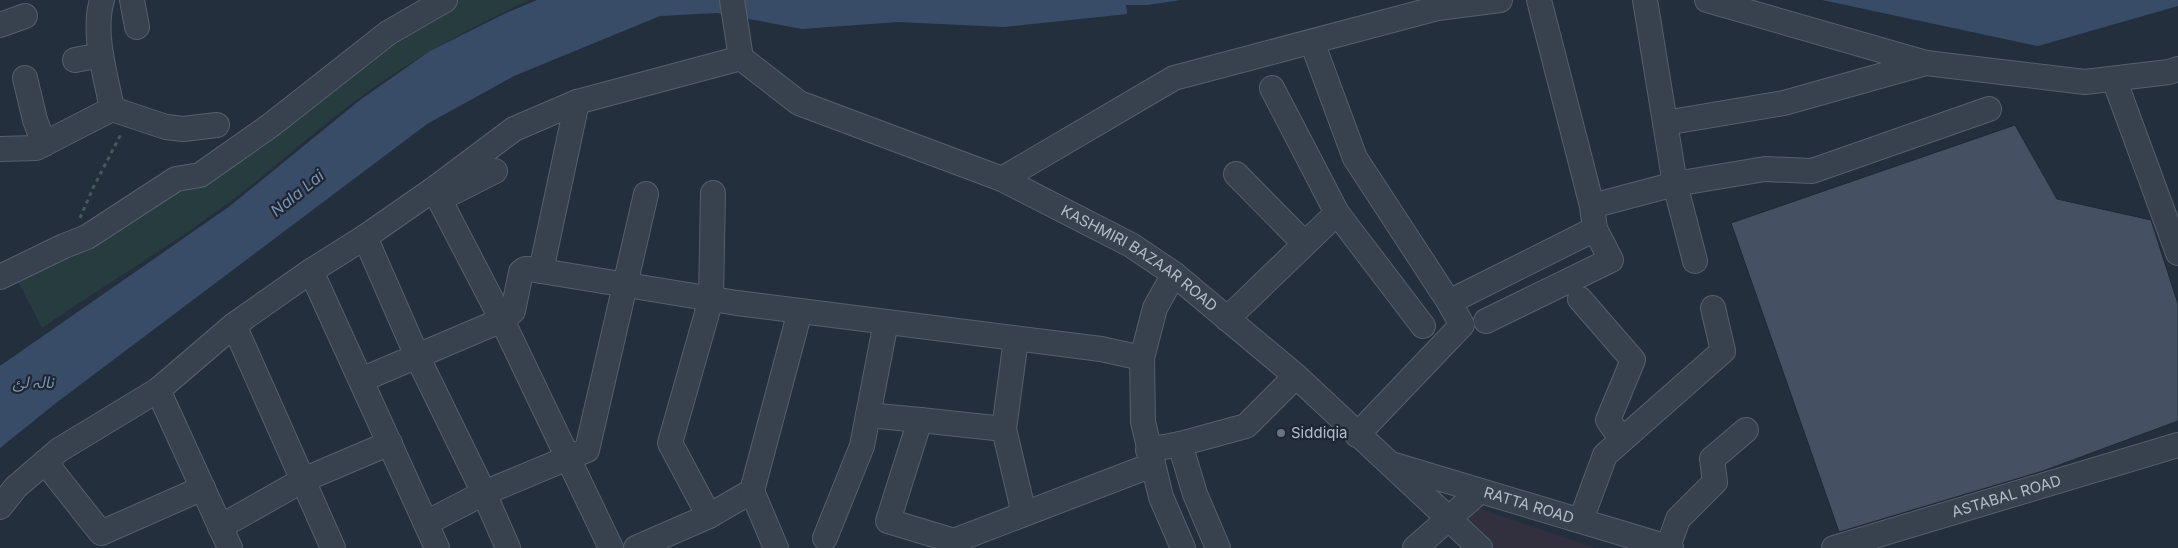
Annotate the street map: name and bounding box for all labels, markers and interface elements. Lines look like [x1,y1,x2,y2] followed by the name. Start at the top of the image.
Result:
[266,165,329,221] water label: Nala Lai
[1058,201,1221,315] street label: KASHMIRI BAZAAR ROAD
[12,372,55,392] water label: نالہ لئ
[1291,423,1348,442] place label: Siddiqia
[1275,427,1287,439] marker: Siddiqia
[1949,471,2063,521] street label: ASTABAL ROAD
[1482,482,1576,527] street label: RATTA ROAD

